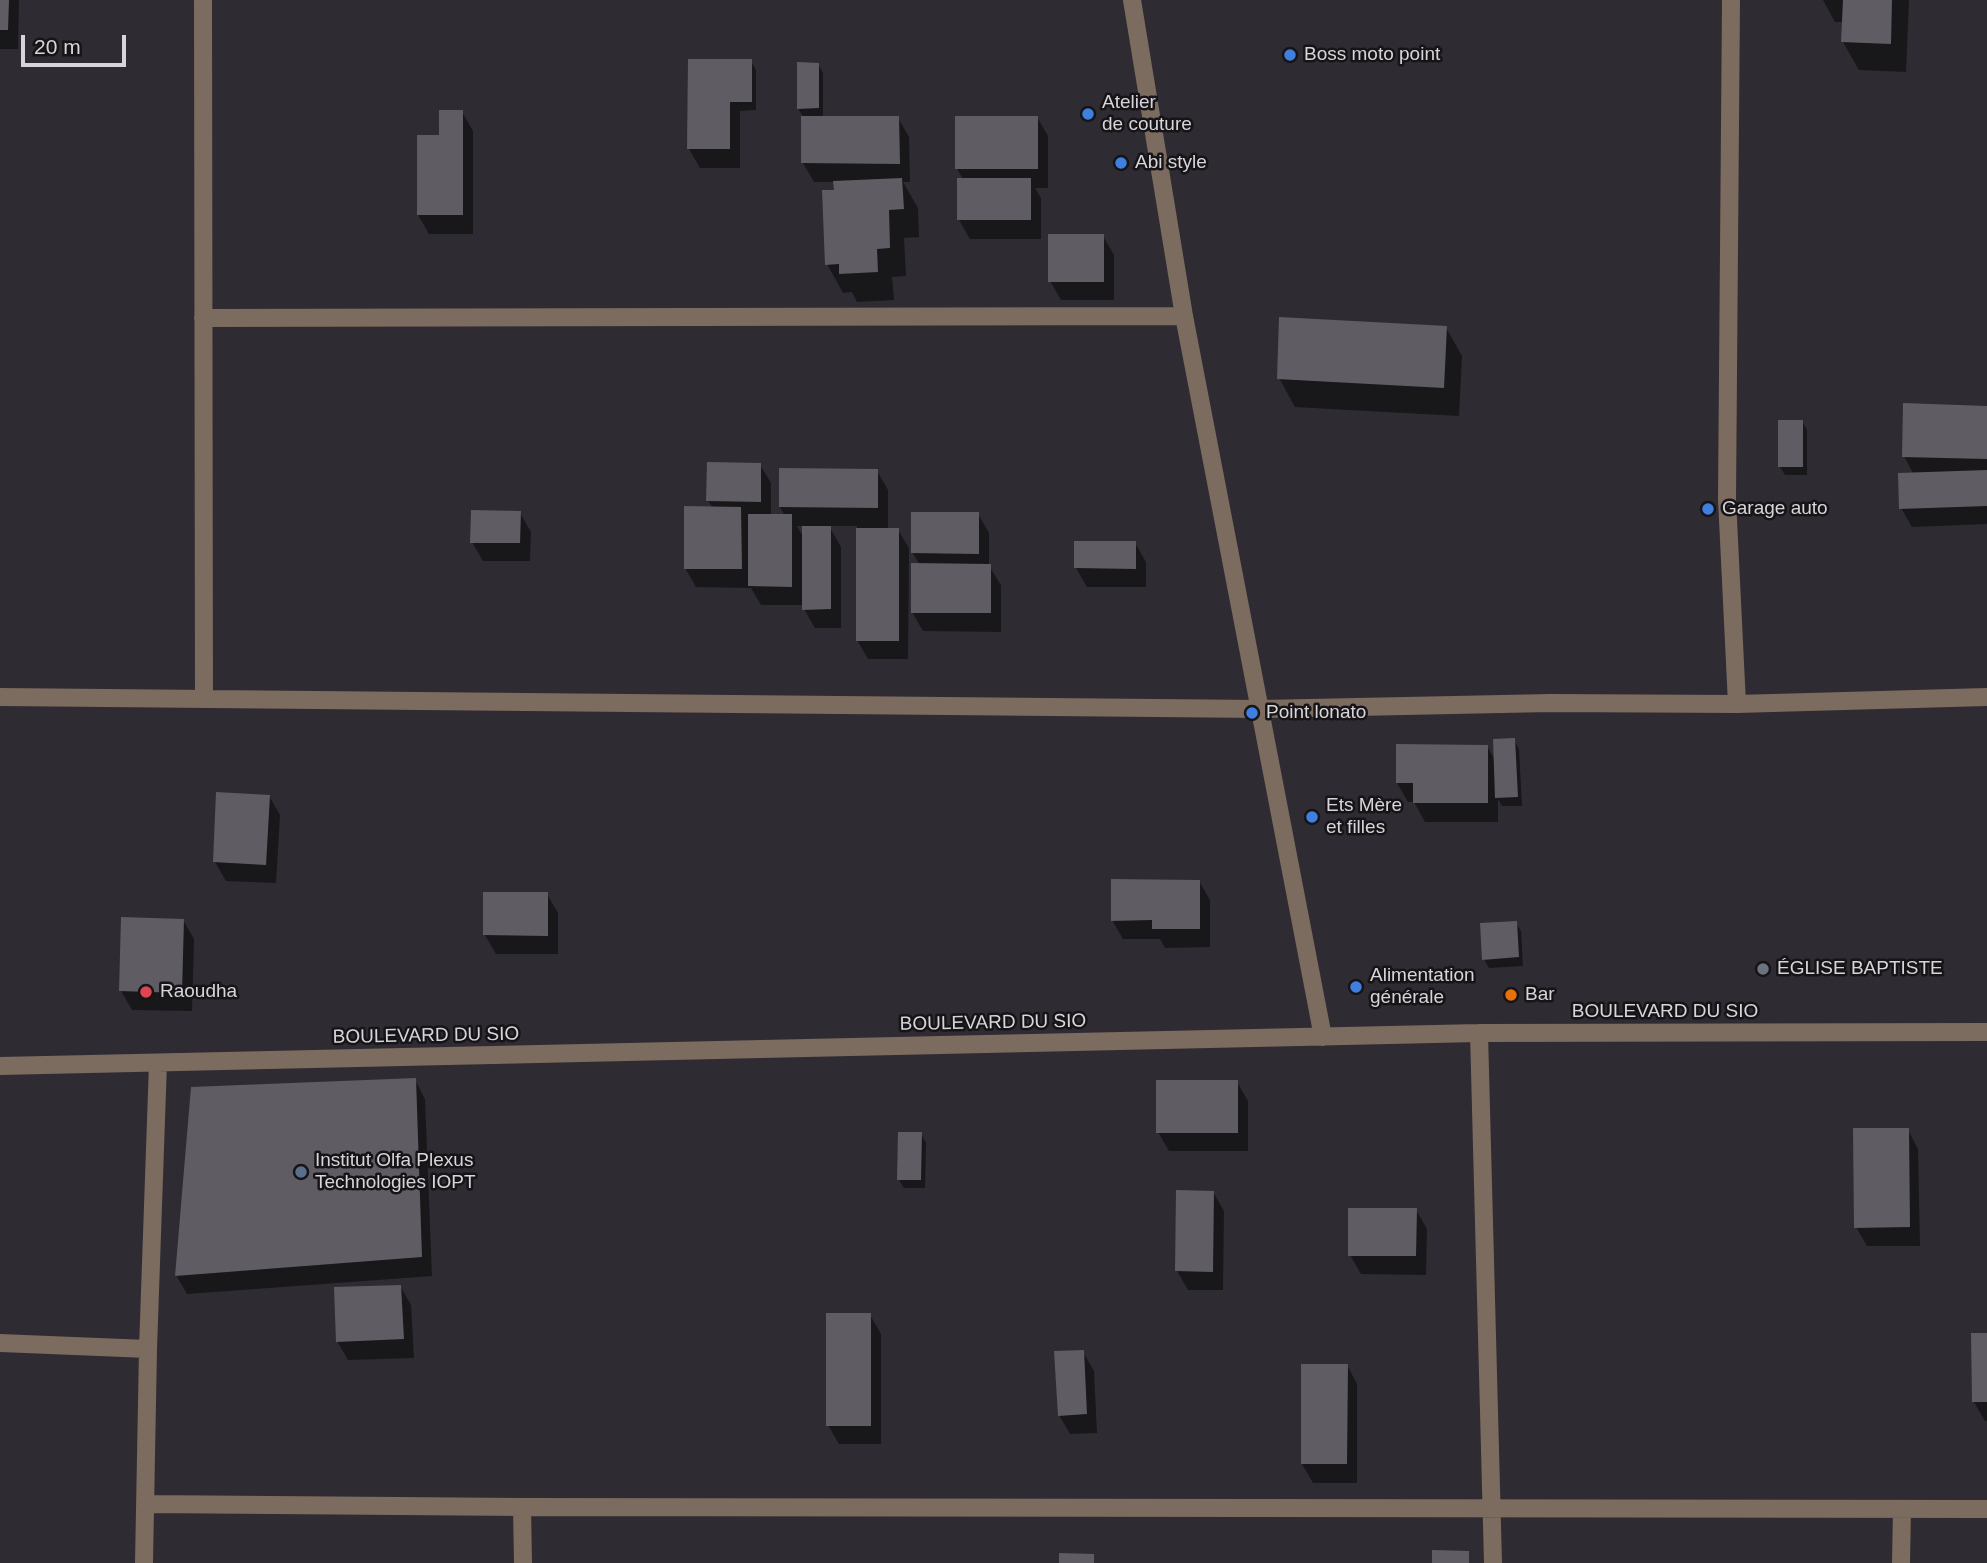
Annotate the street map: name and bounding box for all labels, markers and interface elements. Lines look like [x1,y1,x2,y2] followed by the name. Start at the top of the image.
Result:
[24,21,130,65] scale bar
[34,35,81,58] text: 20 m
[1304,44,1440,66] place label: Boss moto point
[1282,47,1298,63] marker: Boss moto point
[1102,92,1192,136] place label: Atelier de couture
[1080,106,1096,122] marker: Atelier de couture
[1135,152,1207,174] place label: Abi style
[1113,155,1129,171] marker: Abi style
[1722,498,1828,520] place label: Garage auto
[1700,501,1716,517] marker: Garage auto
[1266,702,1366,724] place label: Point lonato
[1244,705,1260,721] marker: Point lonato
[1326,795,1402,839] place label: Ets Mère et filles
[1304,809,1320,825] marker: Ets Mère et filles
[1777,958,1943,980] place label: ÉGLISE BAPTISTE
[1755,961,1771,977] marker: ÉGLISE BAPTISTE
[1370,965,1475,1009] place label: Alimentation générale
[1348,979,1364,995] marker: Alimentation générale
[160,981,237,1003] place label: Raoudha
[138,984,154,1000] marker: Raoudha
[1525,984,1555,1006] place label: Bar
[1503,987,1519,1003] marker: Bar
[1572,1001,1758,1023] street label: BOULEVARD DU SIO
[900,1010,1086,1036] street label: BOULEVARD DU SIO
[333,1023,519,1049] street label: BOULEVARD DU SIO
[315,1150,476,1194] place label: Institut Olfa Plexus Technologies IOPT
[293,1164,309,1180] marker: Institut Olfa Plexus Technologies IOPT

